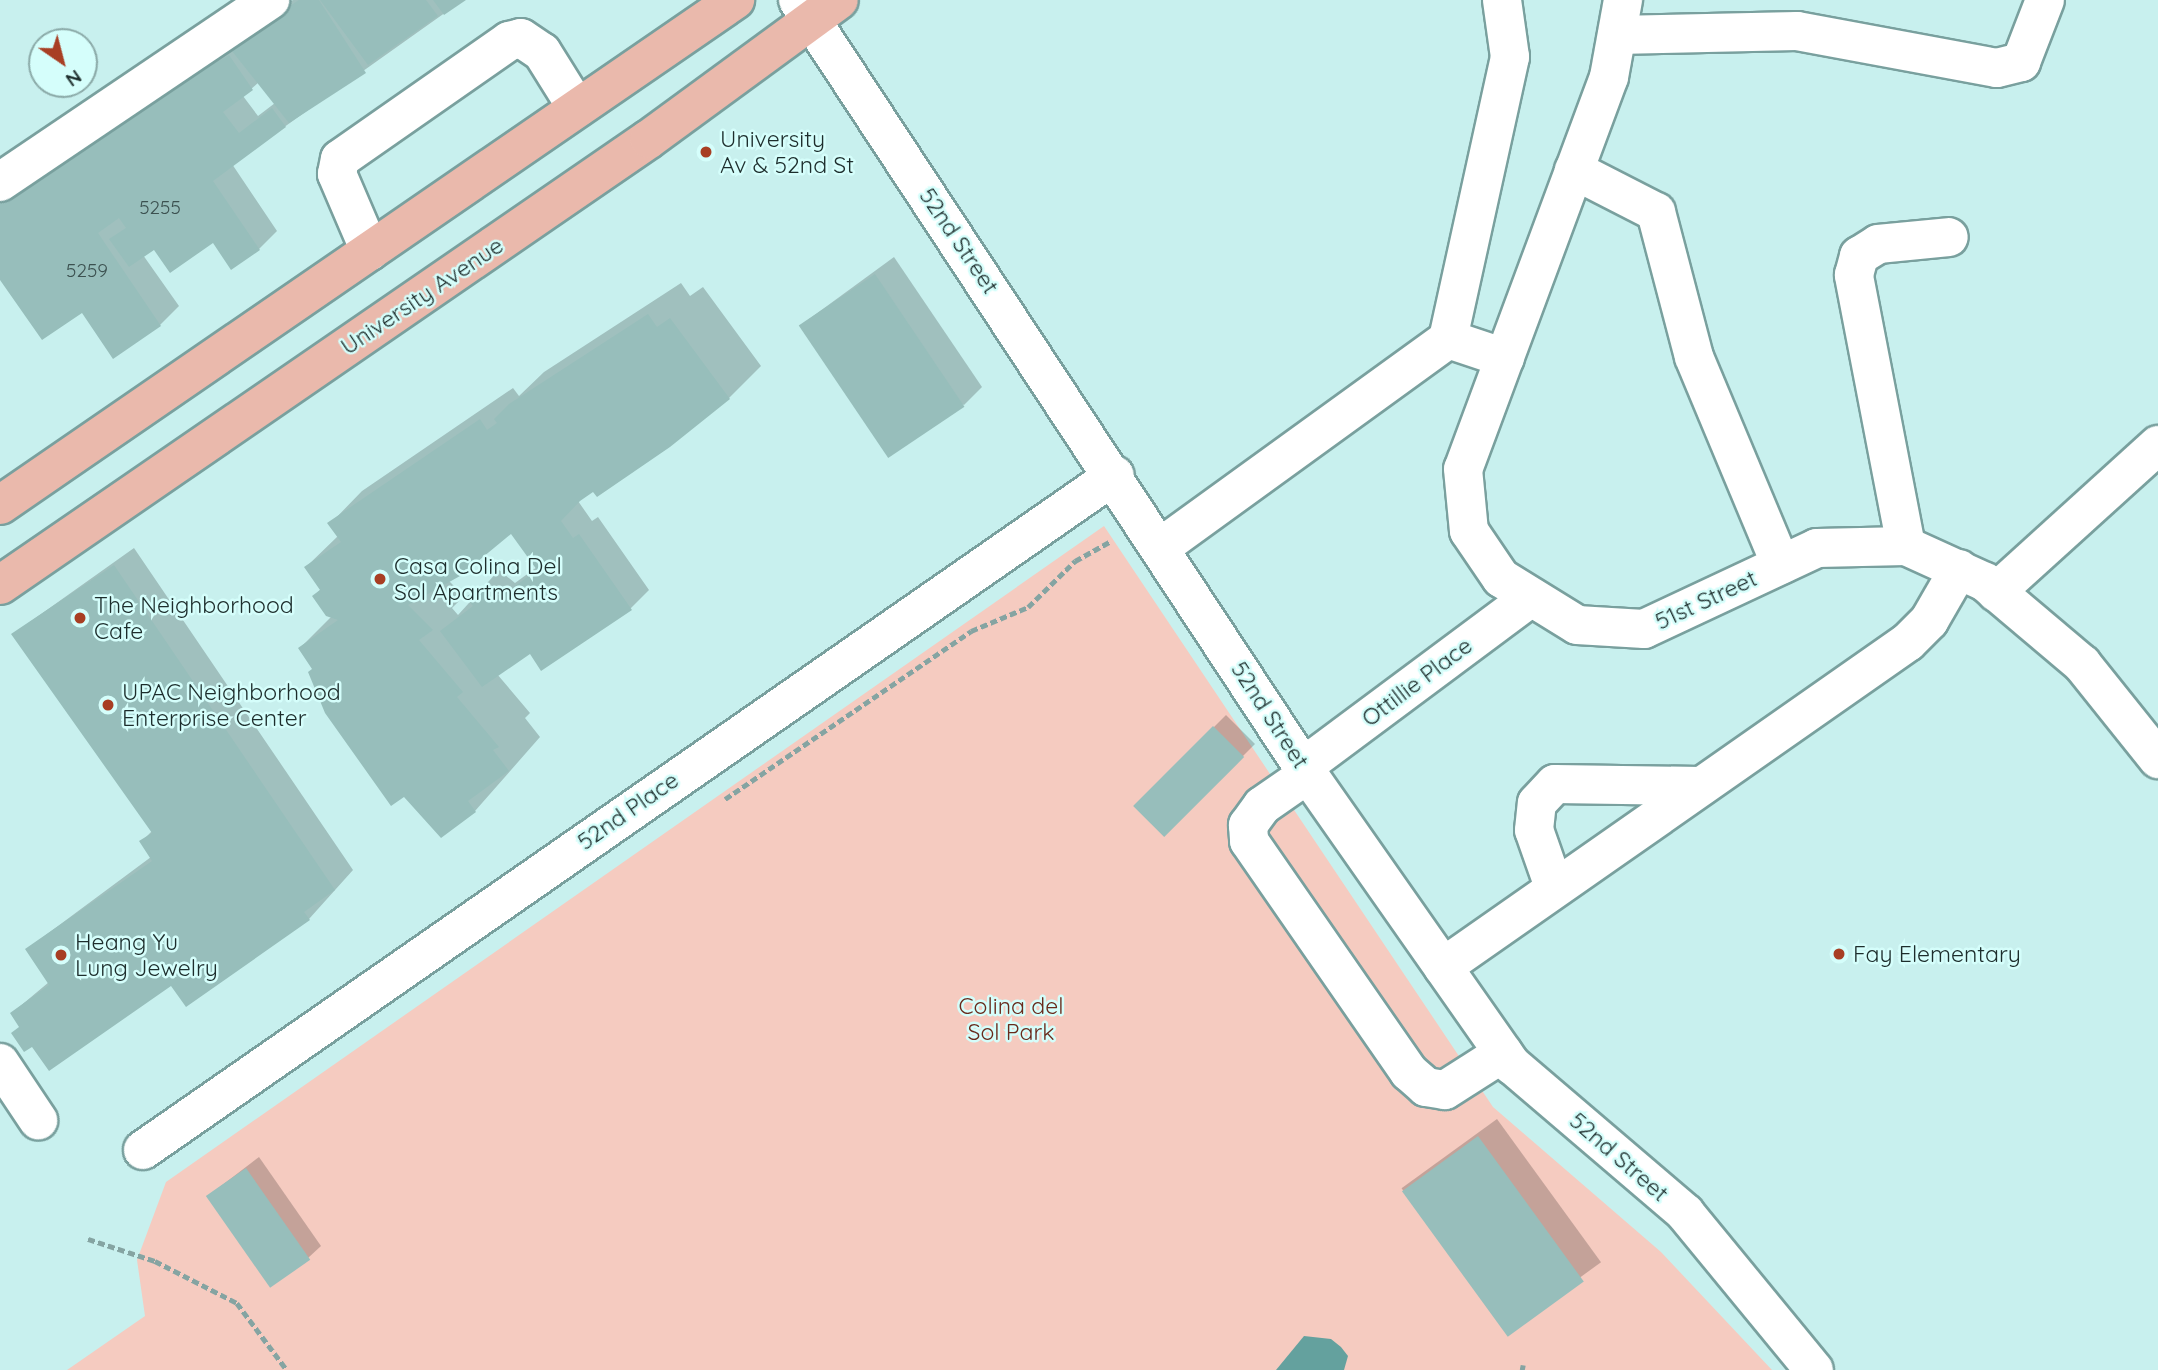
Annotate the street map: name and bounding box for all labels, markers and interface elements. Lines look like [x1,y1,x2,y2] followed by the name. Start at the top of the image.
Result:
[28,28,98,98] north arrow
[61,65,87,92] text: N
[720,125,854,179] place label: University Av & 52nd St
[698,144,714,160] marker: University Av & 52nd St
[914,183,1004,299] street label: 52nd Street
[139,197,181,219] house number: 5255
[336,231,508,361] street label: University Avenue
[66,260,108,282] house number: 5259
[394,552,562,606] place label: Casa Colina Del Sol Apartments
[1651,565,1761,635] street label: 51st Street
[372,571,388,587] marker: Casa Colina Del Sol Apartments
[94,591,294,645] place label: The Neighborhood Cafe
[72,610,88,626] marker: The Neighborhood Cafe
[1356,632,1478,732] street label: Ottillie Place
[1225,656,1315,774] street label: 52nd Street
[122,678,341,732] place label: UPAC Neighborhood Enterprise Center
[100,697,116,713] marker: UPAC Neighborhood Enterprise Center
[572,766,684,856] street label: 52nd Place
[75,928,218,982] place label: Heang Yu Lung Jewelry
[1853,940,2021,968] place label: Fay Elementary
[1831,946,1847,962] marker: Fay Elementary
[53,947,69,963] marker: Heang Yu Lung Jewelry
[959,992,1063,1046] park label: Colina del Sol Park
[1564,1107,1674,1207] street label: 52nd Street

